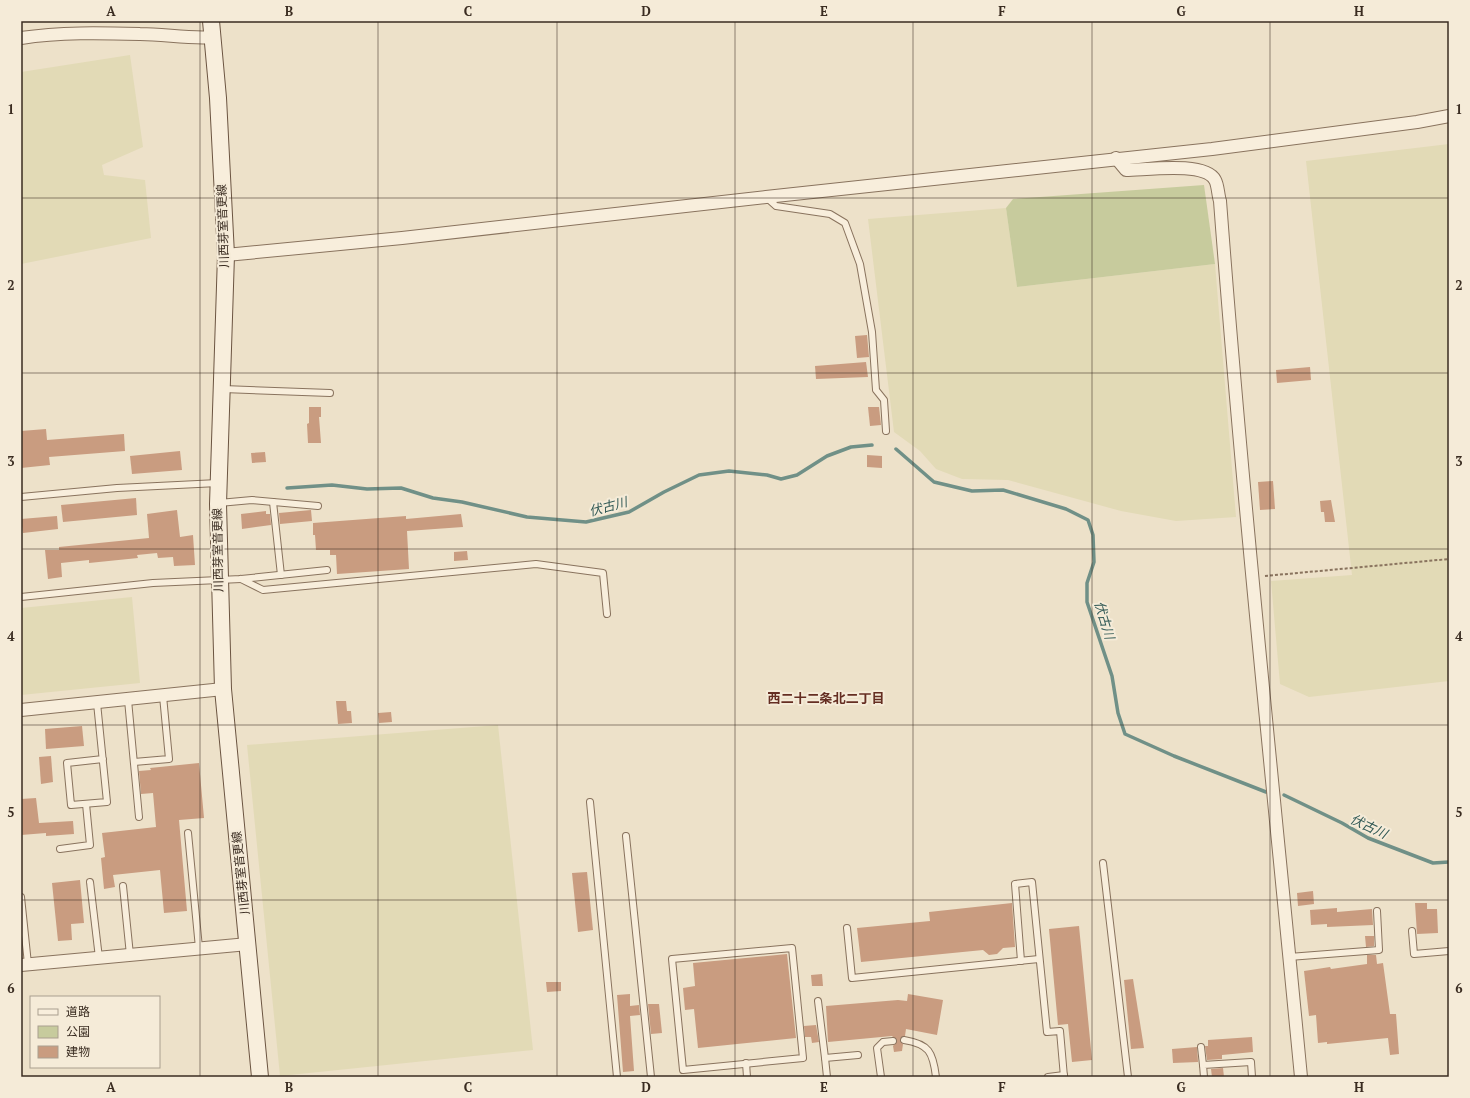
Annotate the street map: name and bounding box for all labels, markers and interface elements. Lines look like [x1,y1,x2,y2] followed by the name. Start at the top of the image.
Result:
[106,2,116,20] text: A
[285,2,293,20] text: B
[464,2,472,20] text: C
[641,2,651,20] text: D
[820,2,828,20] text: E
[998,2,1006,20] text: F
[1176,2,1186,20] text: G
[1354,2,1364,20] text: H
[7,100,15,118] text: 1
[1455,100,1463,118] text: 1
[214,184,231,268] street label: 川西芽室音更線
[7,276,15,294] text: 2
[1455,276,1463,294] text: 2
[7,452,15,470] text: 3
[1455,452,1463,470] text: 3
[587,492,631,520] water label: 伏古川
[209,508,226,592] street label: 川西芽室音更線
[1091,599,1120,643] water label: 伏古川
[7,627,15,645] text: 4
[1455,627,1463,645] text: 4
[767,689,885,707] district label: 西二十二条北二丁目
[7,803,15,821] text: 5
[1455,803,1463,821] text: 5
[1348,810,1392,843] water label: 伏古川
[229,830,252,916] street label: 川西芽室音更線
[7,979,15,997] text: 6
[1455,979,1463,997] text: 6
[30,996,160,1068] legend
[66,1004,90,1019] text: 道路
[66,1024,90,1039] text: 公園
[66,1044,90,1059] text: 建物
[106,1078,116,1096] text: A
[285,1078,293,1096] text: B
[464,1078,472,1096] text: C
[641,1078,651,1096] text: D
[820,1078,828,1096] text: E
[998,1078,1006,1096] text: F
[1176,1078,1186,1096] text: G
[1354,1078,1364,1096] text: H

